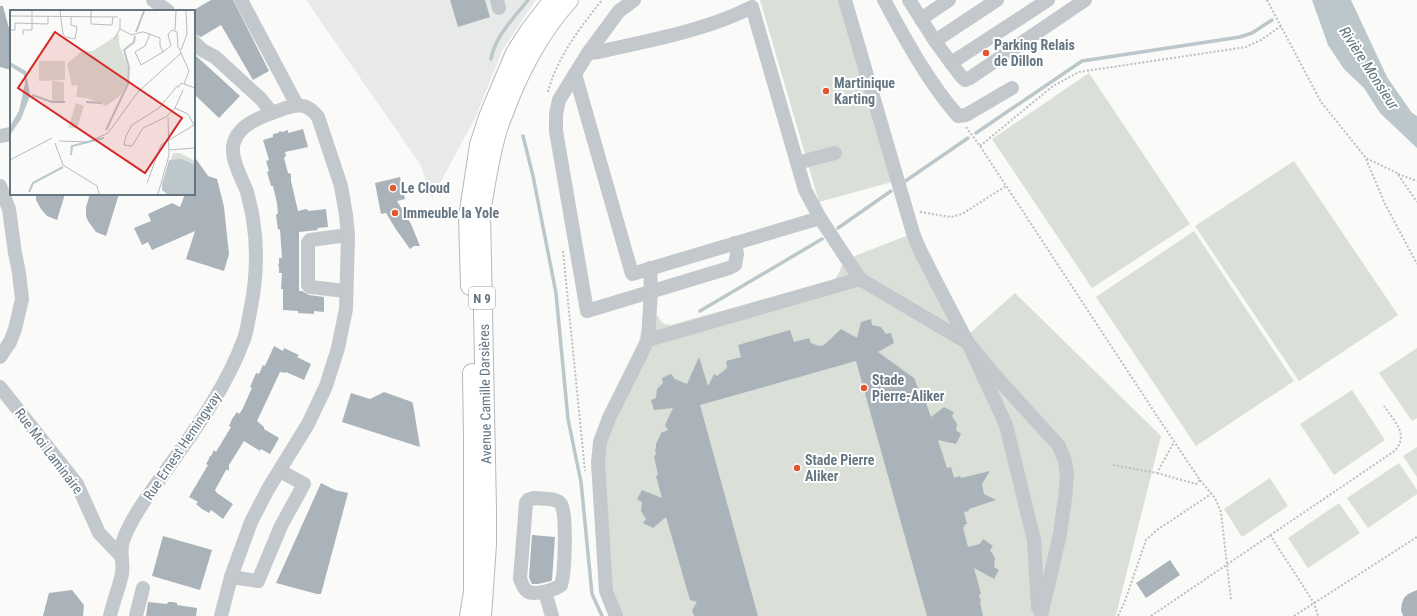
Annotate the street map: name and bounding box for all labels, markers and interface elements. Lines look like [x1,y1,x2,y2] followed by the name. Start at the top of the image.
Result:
[10,10,195,195] inset map
[1335,23,1403,113] water label: Rivière Monsieur
[994,37,1075,69] place label: Parking Relais de Dillon
[981,48,991,58] marker: Parking Relais de Dillon
[834,75,895,107] place label: Martinique Karting
[821,86,831,96] marker: Martinique Karting
[401,180,450,196] place label: Le Cloud
[388,183,398,193] marker: Le Cloud
[403,205,500,221] place label: Immeuble la Yole
[390,208,400,218] marker: Immeuble la Yole
[469,287,495,309] road number: N 9
[476,324,494,464] street label: Avenue Camille Darsières
[872,372,945,404] place label: Stade Pierre-Aliker
[859,383,869,393] marker: Stade Pierre-Aliker
[140,389,224,503] street label: Rue Ernest Hemingway
[12,405,86,497] street label: Rue Moi Laminaire
[805,452,875,484] place label: Stade Pierre Aliker
[792,463,802,473] marker: Stade Pierre Aliker

